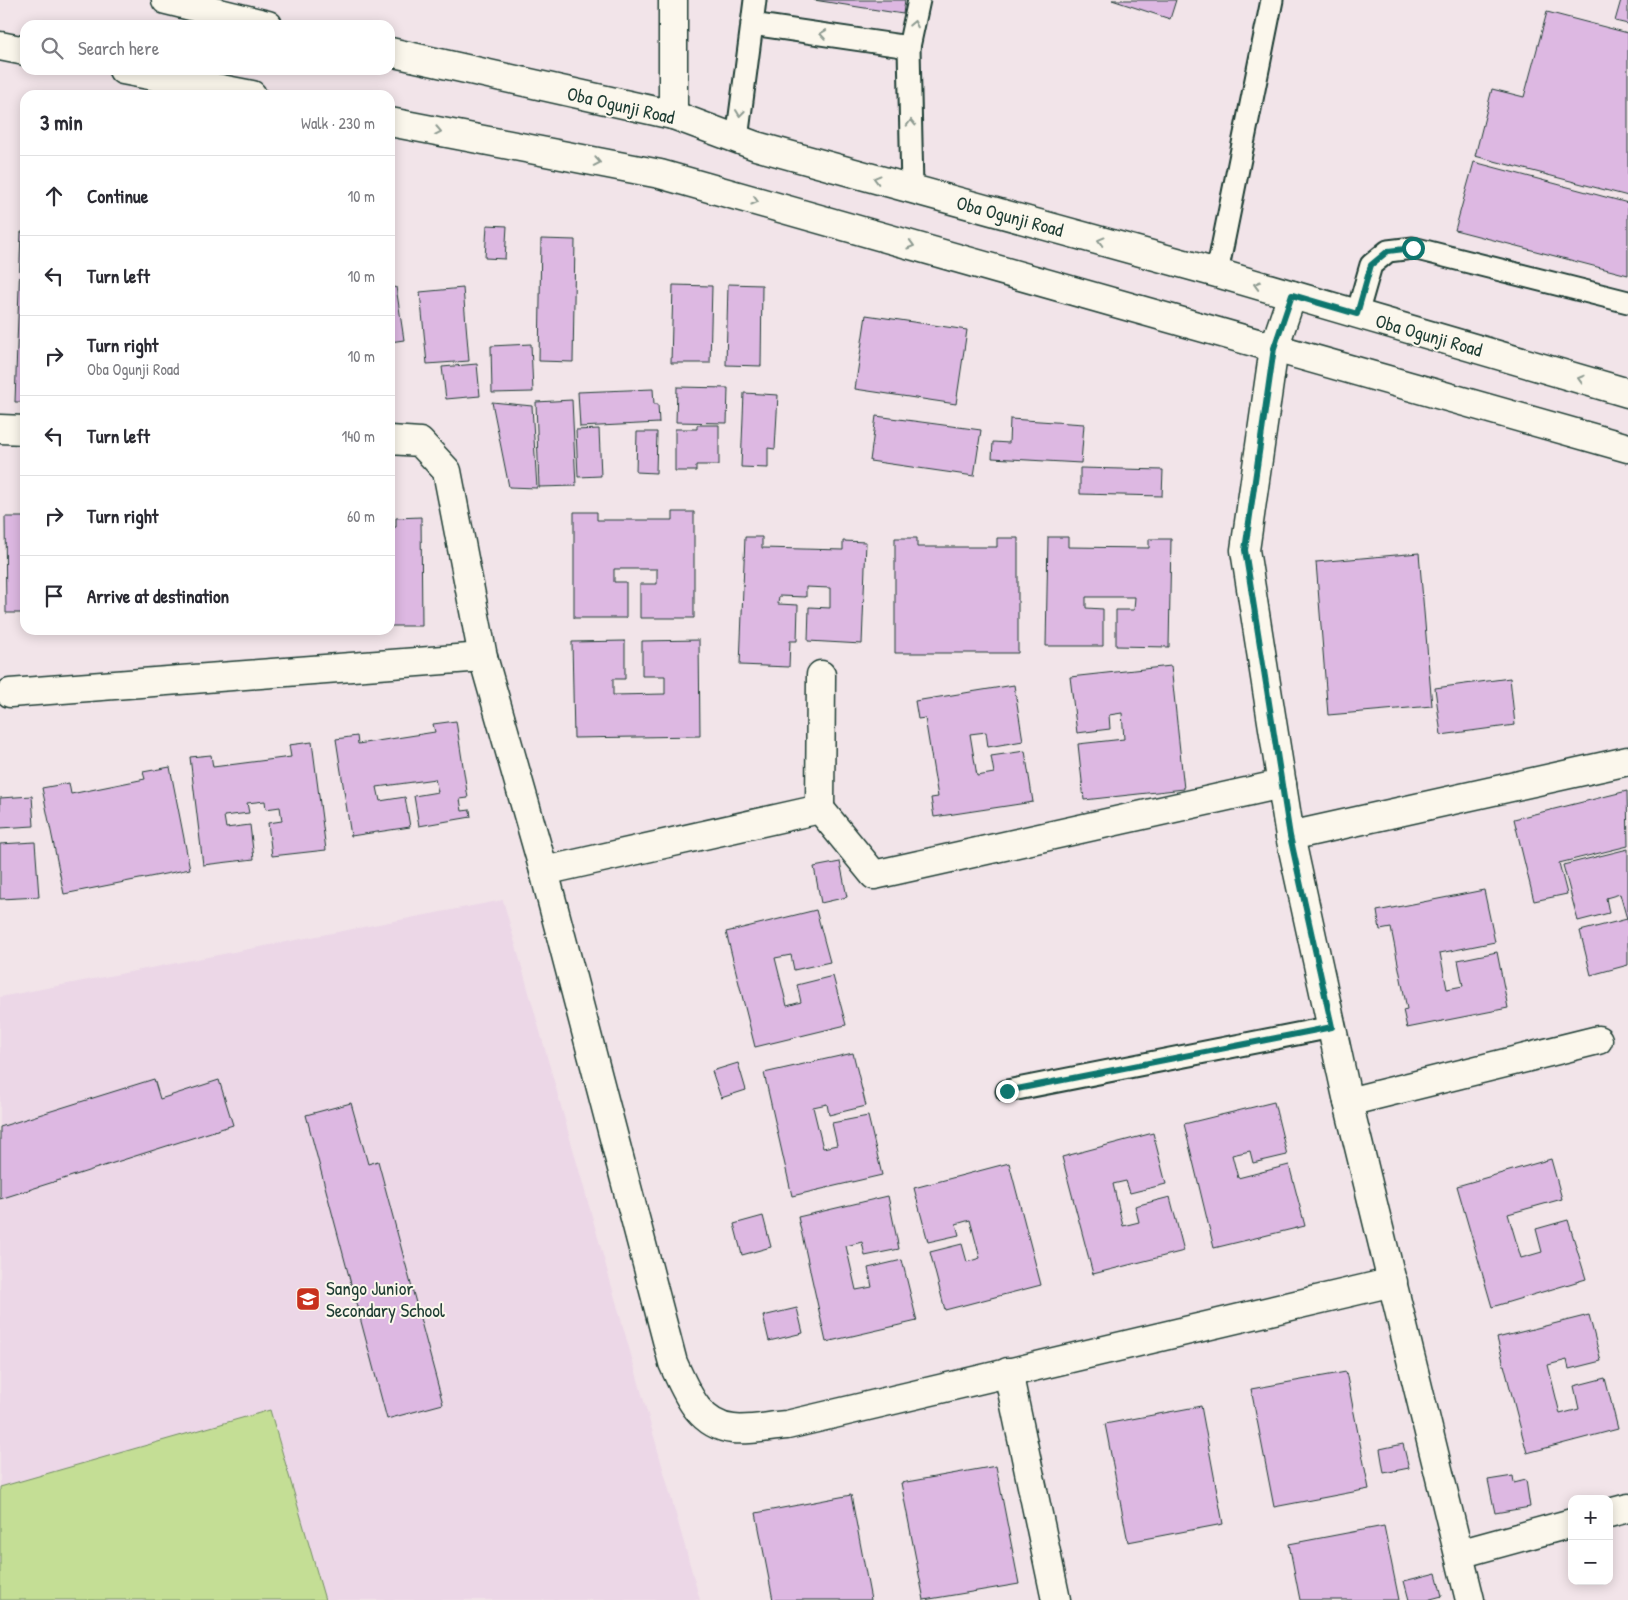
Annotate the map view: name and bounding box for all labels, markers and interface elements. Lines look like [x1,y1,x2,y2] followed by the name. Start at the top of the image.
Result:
[908,19,919,28] one-way arrow
[20,20,395,75] search box
[819,30,828,40] one-way arrow
[38,34,66,62] icon: search
[78,35,159,61] text: Search here
[565,80,678,130] street label: Oba Ogunji Road
[40,108,83,137] text: 3 min
[735,109,746,117] one-way arrow
[301,112,375,134] text: Walk · 230 m
[906,118,916,126] one-way arrow
[433,125,442,135] one-way arrow
[593,156,602,166] one-way arrow
[872,174,881,185] one-way arrow
[40,182,68,210] icon: ahead
[87,183,148,209] text: Continue
[347,185,375,207] text: 10 m
[954,189,1067,243] street label: Oba Ogunji Road
[750,195,759,205] one-way arrow
[1096,236,1105,247] one-way arrow
[1402,237,1425,260] route start
[907,239,916,250] one-way arrow
[40,262,68,290] icon: left
[87,263,150,289] text: Turn left
[347,265,375,287] text: 10 m
[1254,280,1262,290] one-way arrow
[1373,307,1486,363] street label: Oba Ogunji Road
[87,332,158,358] text: Turn right
[40,342,68,370] icon: right
[347,345,375,367] text: 10 m
[87,358,179,380] text: Oba Ogunji Road
[1578,375,1586,385] one-way arrow
[40,422,68,450] icon: left
[87,423,150,449] text: Turn left
[341,425,375,447] text: 140 m
[40,502,68,530] icon: right
[87,503,158,529] text: Turn right
[347,505,375,527] text: 60 m
[40,582,68,610] icon: arrive
[87,583,229,609] text: Arrive at destination
[996,1080,1019,1103] route end
[326,1275,446,1323] place label: Sango Junior Secondary School
[295,1286,321,1312] school or university icon: Sango Junior Secondary School
[1568,1495,1613,1585] map controls
[1568,1495,1613,1540] button: +
[1568,1540,1613,1585] button: −

